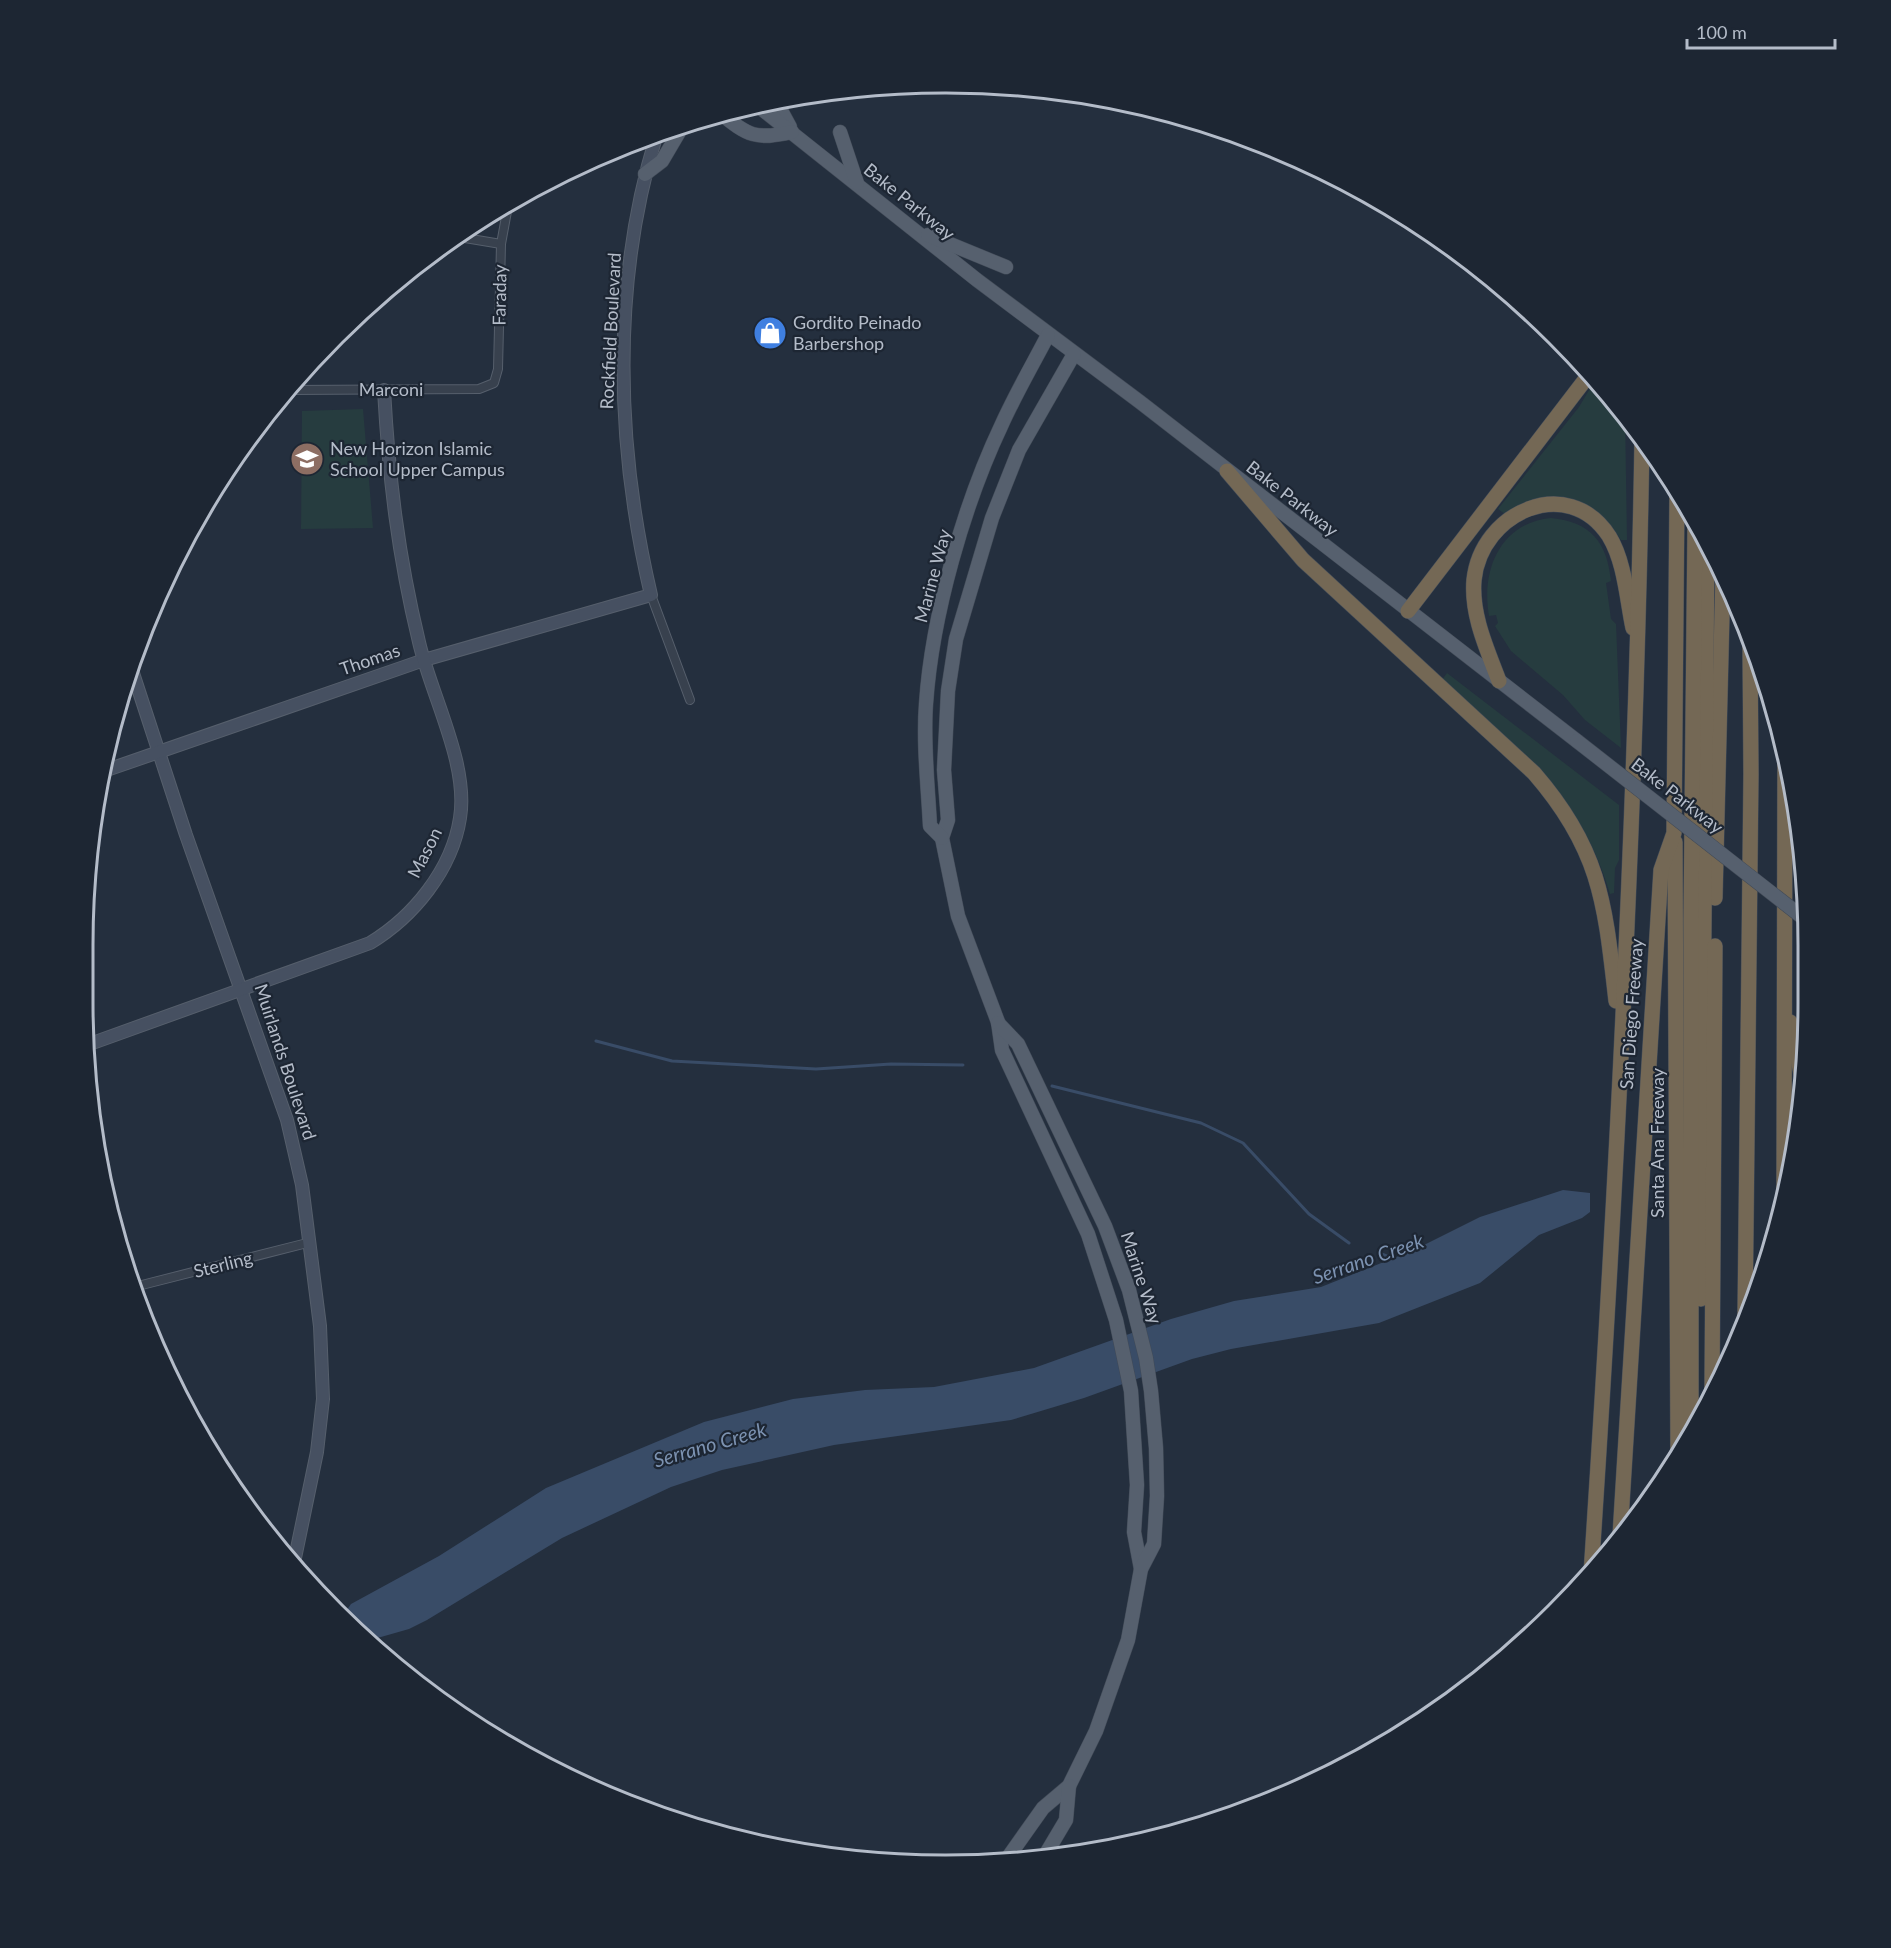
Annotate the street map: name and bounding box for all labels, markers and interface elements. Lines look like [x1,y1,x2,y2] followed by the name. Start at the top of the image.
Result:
[1687,12,1836,50] scale bar
[1696,21,1747,43] text: 100 m
[860,158,960,245] street label: Bake Parkway
[595,252,625,410] street label: Rockfield Boulevard
[487,263,511,326] street label: Faraday
[793,311,922,354] place label: Gordito Peinado Barbershop
[752,315,788,351] shop icon: Gordito Peinado Barbershop
[359,378,423,400] street label: Marconi
[330,437,505,480] place label: New Horizon Islamic School Upper Campus
[289,441,325,477] school or university icon: New Horizon Islamic School Upper Campus
[1242,456,1343,541] street label: Bake Parkway
[909,526,955,625] street label: Marine Way
[337,638,403,680] street label: Thomas
[1627,753,1728,838] street label: Bake Parkway
[402,824,446,881] street label: Mason
[1615,937,1647,1090] street label: San Diego Freeway
[250,981,322,1143] street label: Muirlands Boulevard
[1646,1067,1668,1218] street label: Santa Ana Freeway
[1309,1228,1427,1288] water label: Serrano Creek
[1117,1229,1167,1327] street label: Marine Way
[191,1246,254,1282] street label: Sterling
[651,1416,769,1472] water label: Serrano Creek

